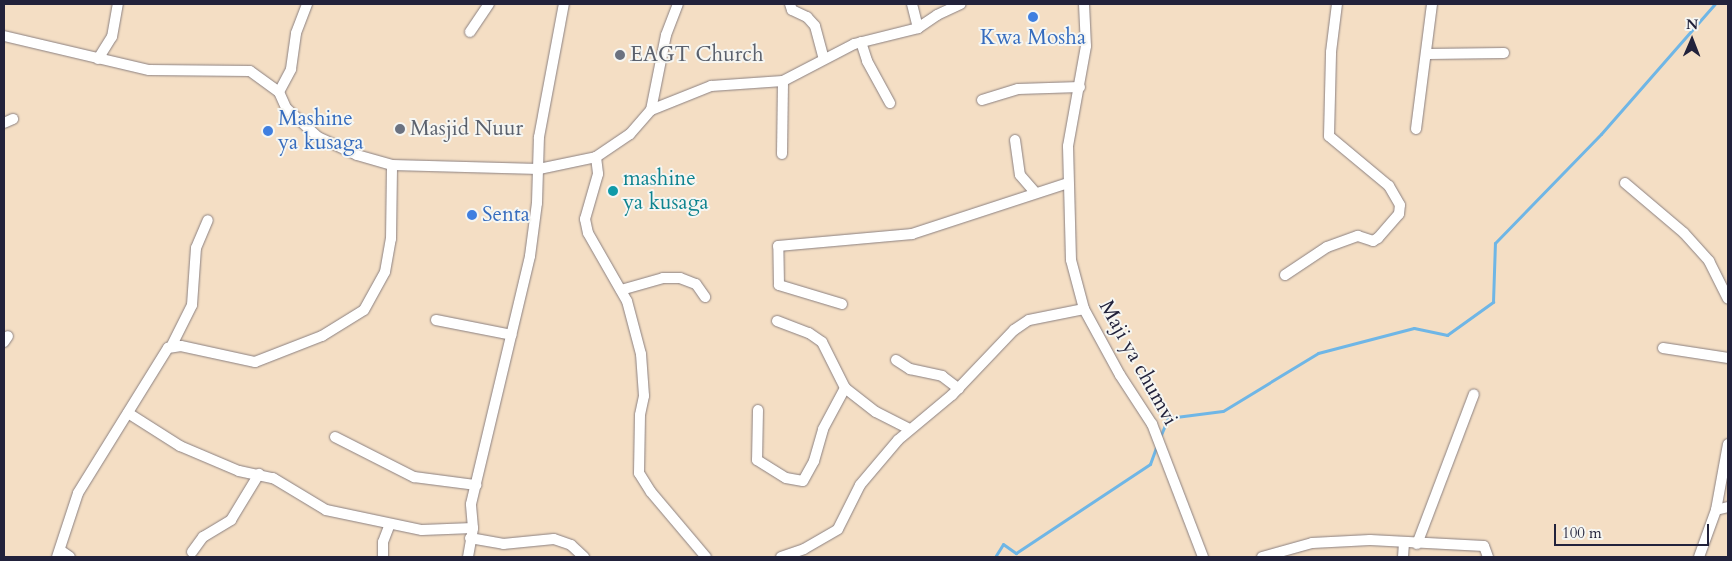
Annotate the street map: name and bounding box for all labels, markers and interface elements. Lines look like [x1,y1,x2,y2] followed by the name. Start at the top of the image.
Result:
[1027,11,1039,23] marker: Kwa Mosha
[1667,15,1717,65] north arrow
[1686,15,1699,34] text: N
[980,25,1086,51] place label: Kwa Mosha
[630,42,763,68] place label: EAGT Church
[614,49,626,61] marker: EAGT Church
[278,106,364,156] place label: Mashine ya kusaga
[410,116,523,142] place label: Masjid Nuur
[394,123,406,135] marker: Masjid Nuur
[262,125,274,137] marker: Mashine ya kusaga
[623,166,709,216] place label: mashine ya kusaga
[607,185,619,197] marker: mashine ya kusaga
[482,202,530,228] place label: Senta
[466,209,478,221] marker: Senta
[1093,296,1183,430] street label: Maji ya chumvi
[1557,514,1712,546] scale bar
[1562,523,1602,543] text: 100 m

